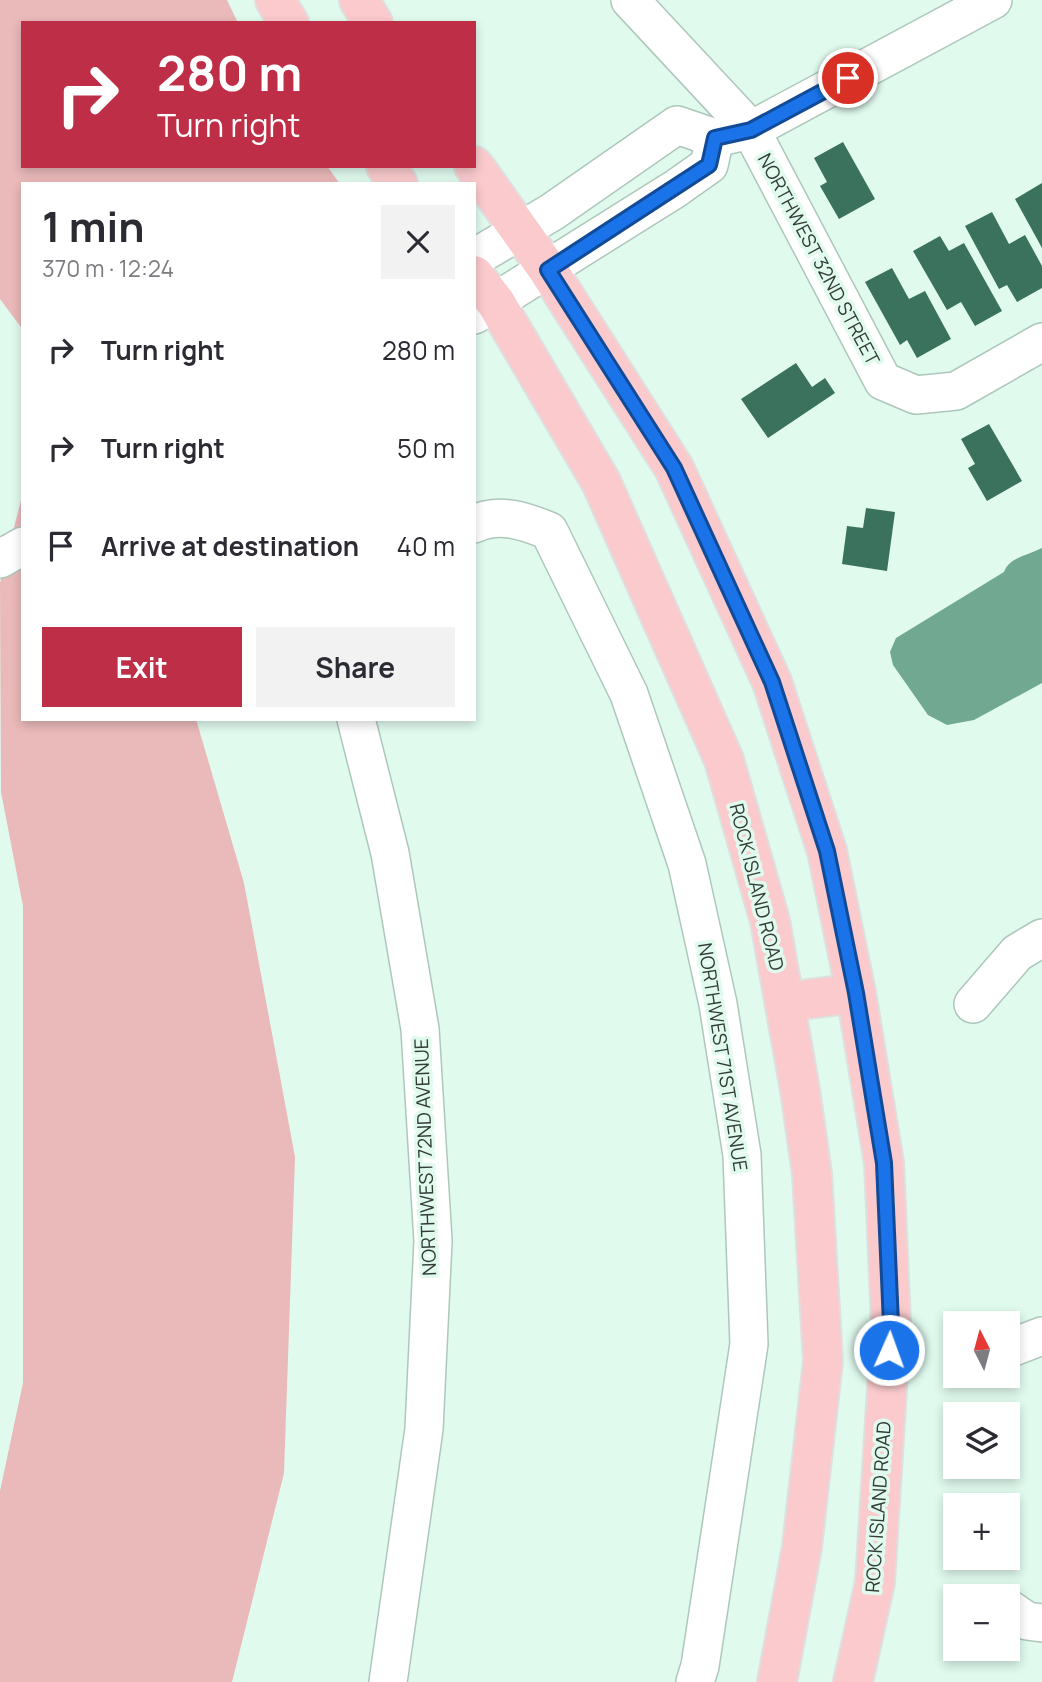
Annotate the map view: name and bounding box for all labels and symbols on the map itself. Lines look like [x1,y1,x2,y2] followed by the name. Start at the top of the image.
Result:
[818,48,878,108] pin
[752,149,886,370] street label: NORTHWEST 32ND STREET
[724,801,790,973] street label: ROCK ISLAND ROAD
[692,941,754,1173] street label: NORTHWEST 71ST AVENUE
[408,1038,442,1276] street label: NORTHWEST 72ND AVENUE
[943,1311,1020,1388] north arrow
[852,1313,926,1387] position arrow
[859,1420,897,1594] street label: ROCK ISLAND ROAD

